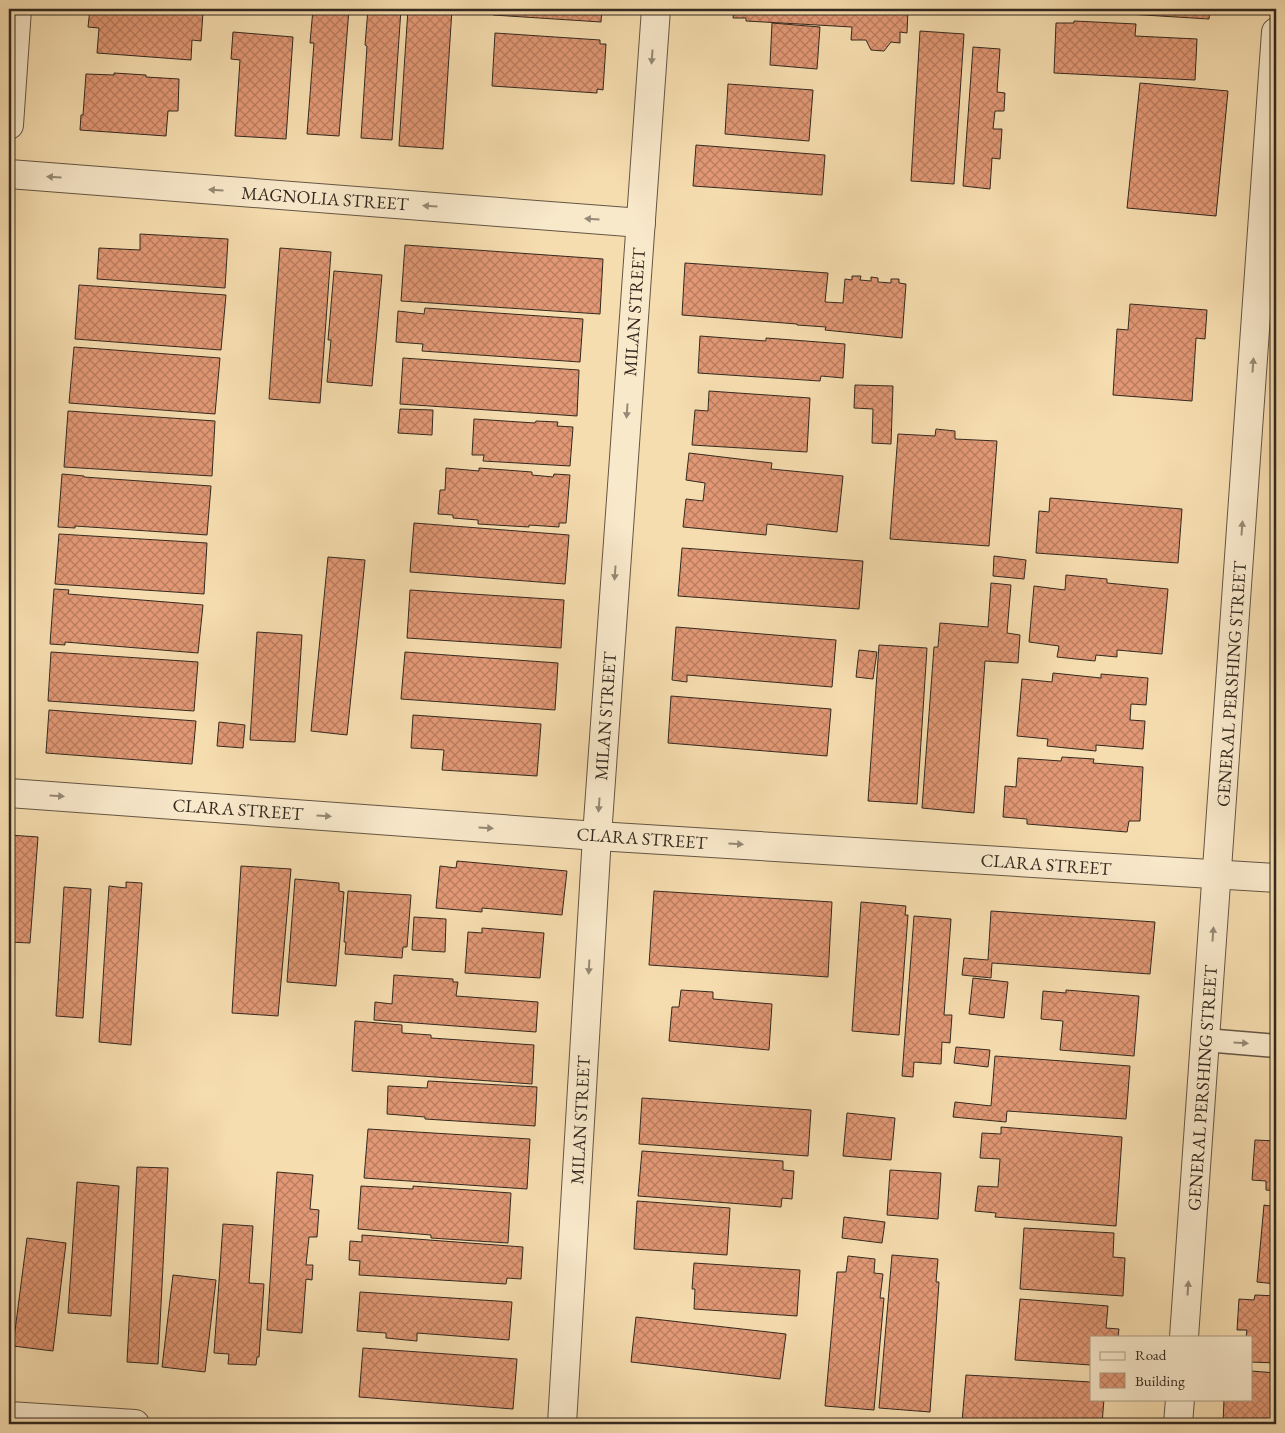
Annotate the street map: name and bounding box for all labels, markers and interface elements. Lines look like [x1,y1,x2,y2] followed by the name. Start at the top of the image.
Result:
[648,50,656,66] one-way arrow
[46,173,62,181] one-way arrow
[241,181,410,215] street label: MAGNOLIA STREET
[208,186,224,194] one-way arrow
[422,202,438,210] one-way arrow
[584,215,600,223] one-way arrow
[618,246,650,377] street label: MILAN STREET
[1250,357,1258,373] one-way arrow
[623,403,631,419] one-way arrow
[1238,519,1246,535] one-way arrow
[1211,559,1251,808] street label: GENERAL PERSHING STREET
[611,565,619,581] one-way arrow
[589,650,621,781] street label: MILAN STREET
[50,792,66,800] one-way arrow
[172,793,305,825] street label: CLARA STREET
[594,797,602,813] one-way arrow
[316,812,332,820] one-way arrow
[576,822,709,854] street label: CLARA STREET
[478,824,494,832] one-way arrow
[728,841,744,849] one-way arrow
[980,848,1113,880] street label: CLARA STREET
[1209,926,1217,942] one-way arrow
[584,959,592,975] one-way arrow
[1182,963,1222,1212] street label: GENERAL PERSHING STREET
[1233,1039,1249,1047] one-way arrow
[565,1054,595,1185] street label: MILAN STREET
[1184,1280,1192,1296] one-way arrow
[1090,1336,1252,1400] legend
[1135,1345,1167,1364] text: Road
[1135,1371,1185,1390] text: Building

